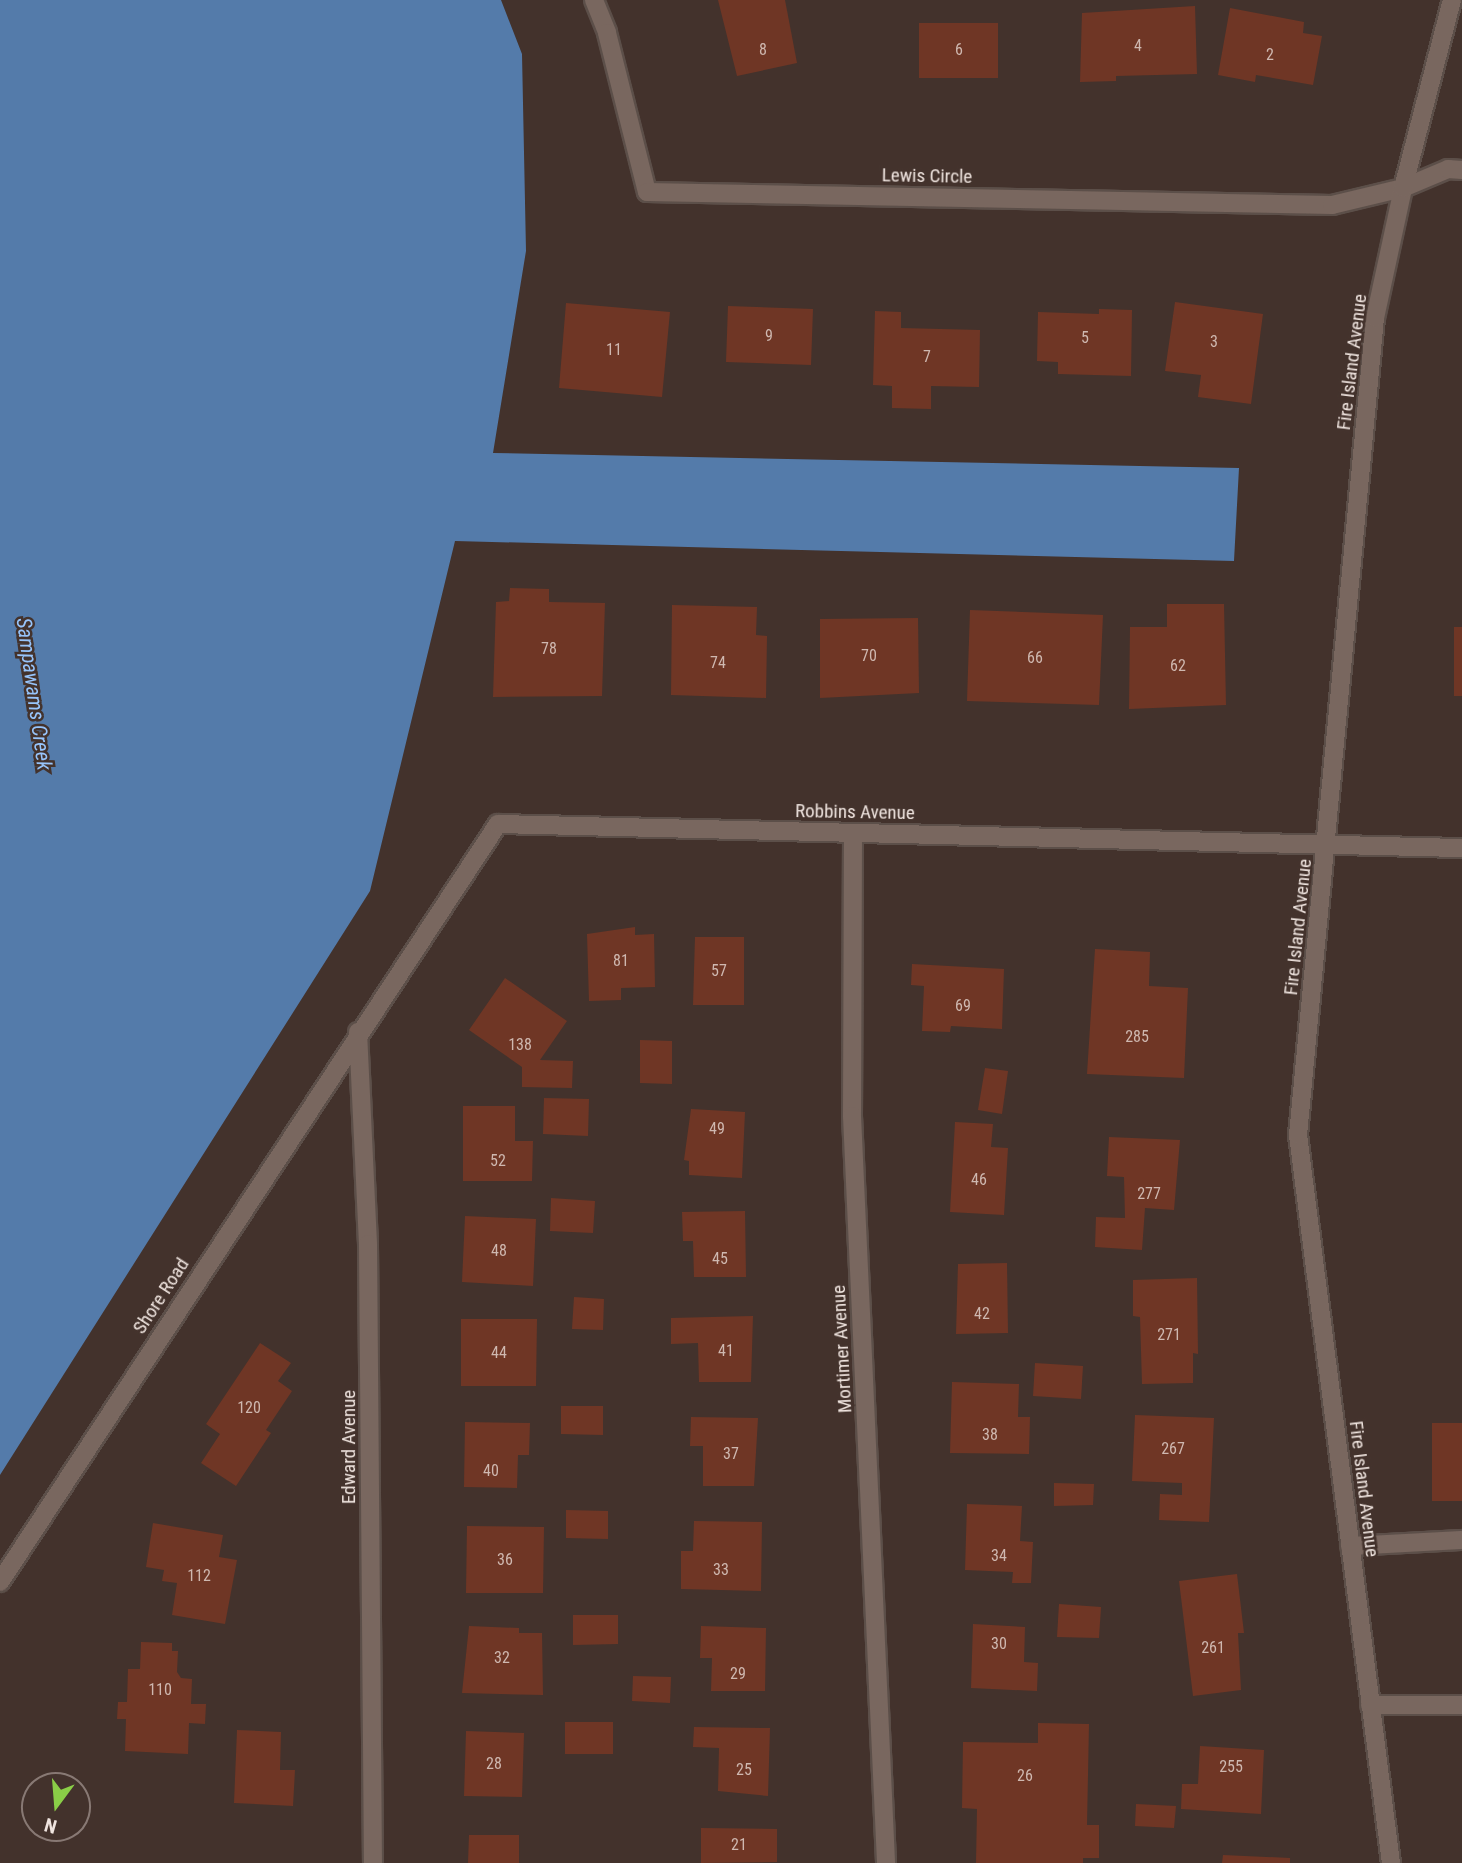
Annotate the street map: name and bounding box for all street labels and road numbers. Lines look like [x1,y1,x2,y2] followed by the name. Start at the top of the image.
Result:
[882,164,972,188] street label: Lewis Circle
[1332,293,1372,431] street label: Fire Island Avenue
[795,800,915,824] street label: Robbins Avenue
[1280,858,1316,996] street label: Fire Island Avenue
[128,1254,194,1338] street label: Shore Road
[827,1284,857,1414] street label: Mortimer Avenue
[338,1390,360,1504] street label: Edward Avenue
[1344,1420,1384,1558] street label: Fire Island Avenue

